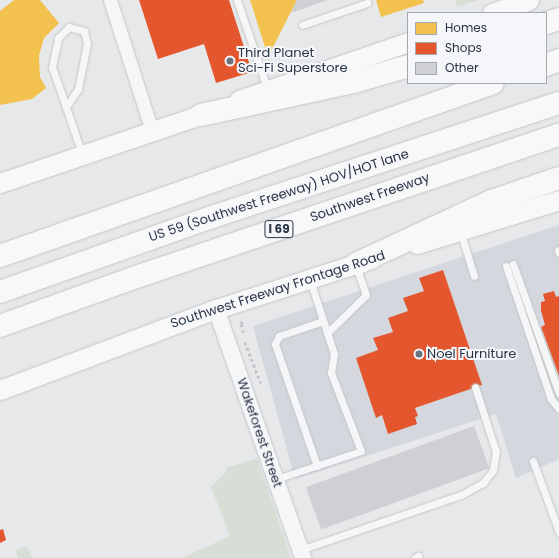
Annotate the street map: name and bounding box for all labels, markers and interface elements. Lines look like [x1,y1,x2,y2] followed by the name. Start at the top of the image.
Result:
[407,12,547,84] legend
[445,19,487,36] text: Homes
[445,39,482,56] text: Shops
[238,46,347,77] place label: Third Planet Sci-Fi Superstore
[225,56,235,66] marker: Third Planet Sci-Fi Superstore
[445,59,478,76] text: Other
[147,146,411,246] street label: US 59 (Southwest Freeway) HOV/HOT lane
[308,170,432,226] street label: Southwest Freeway
[264,219,294,239] road number: I 69
[169,248,387,332] street label: Southwest Freeway Frontage Road
[427,346,516,362] place label: Noel Furniture
[414,349,424,359] marker: Noel Furniture
[233,376,285,490] street label: Wakeforest Street

